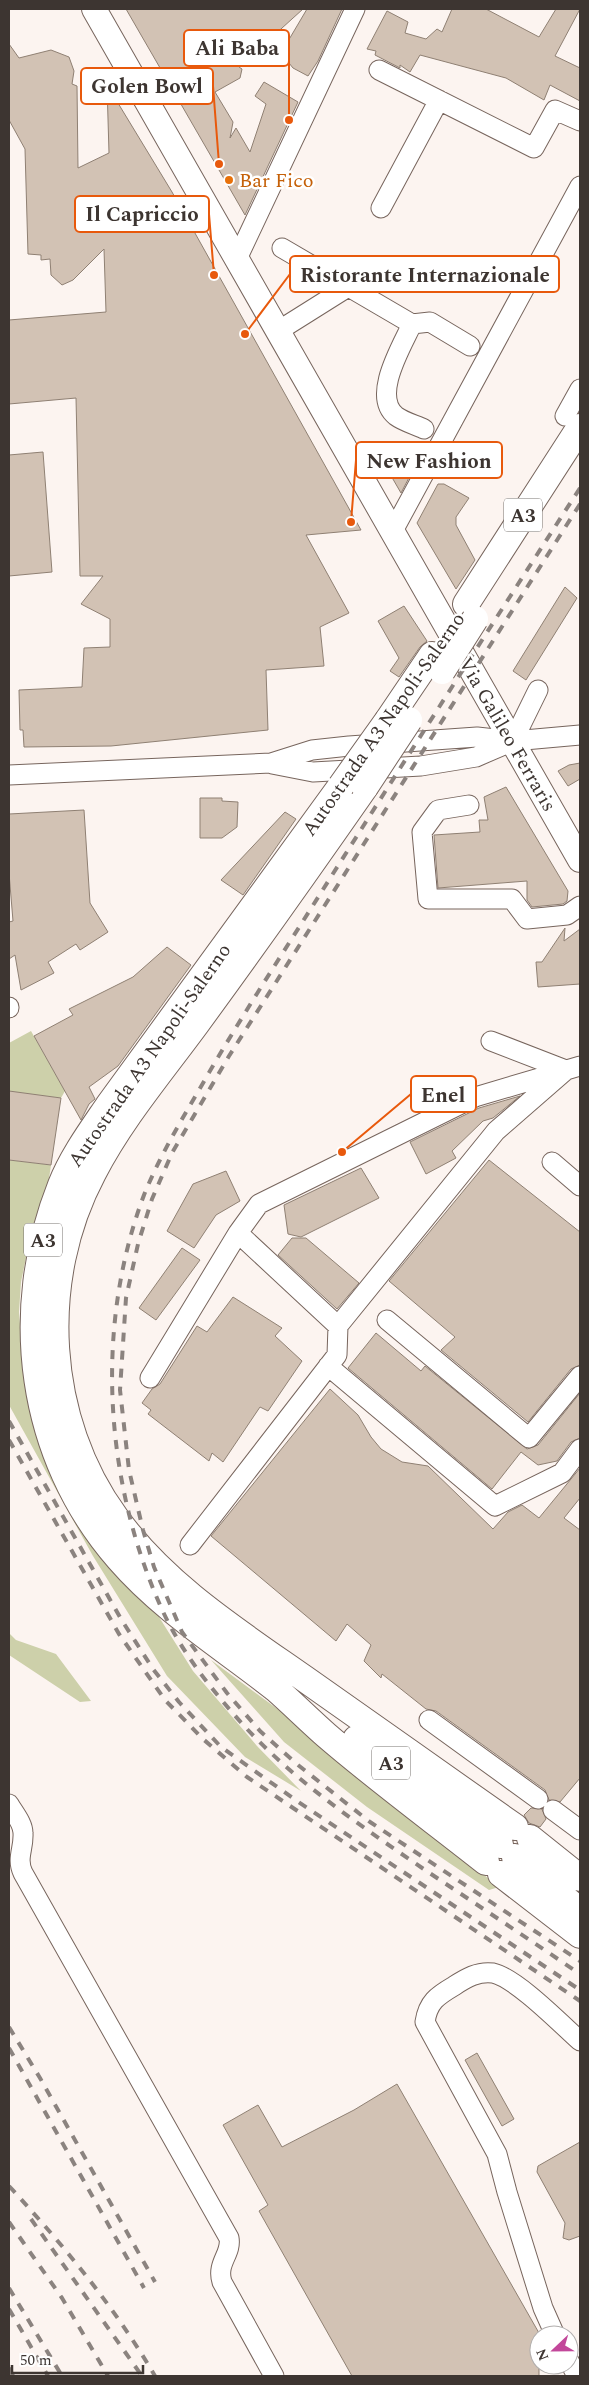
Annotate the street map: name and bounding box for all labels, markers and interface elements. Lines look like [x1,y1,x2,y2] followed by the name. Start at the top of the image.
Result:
[184,30,289,66] callout: Ali Baba
[195,33,279,65] text: Ali Baba
[81,68,213,104] callout: Golen Bowl
[91,71,203,103] text: Golen Bowl
[239,166,314,196] place label: Bar Fico
[223,174,235,186] marker: Bar Fico
[75,196,209,232] callout: Il Capriccio
[85,199,199,231] text: Il Capriccio
[290,256,559,292] callout: Ristorante Internazionale
[300,260,550,292] text: Ristorante Internazionale
[356,442,502,478] callout: New Fashion
[366,446,492,478] text: New Fashion
[504,498,542,532] road number: A3
[295,606,473,843] street label: Autostrada A3 Napoli-Salerno
[451,651,564,818] street label: Via Galileo Ferraris
[61,937,239,1174] street label: Autostrada A3 Napoli-Salerno
[411,1076,476,1112] callout: Enel
[421,1080,465,1112] text: Enel
[24,1224,62,1256] road number: A3
[372,1746,410,1780] road number: A3
[529,2325,579,2375] north arrow
[12,2342,144,2374] scale bar
[531,2345,554,2364] text: N
[20,2349,52,2372] text: 50 m

